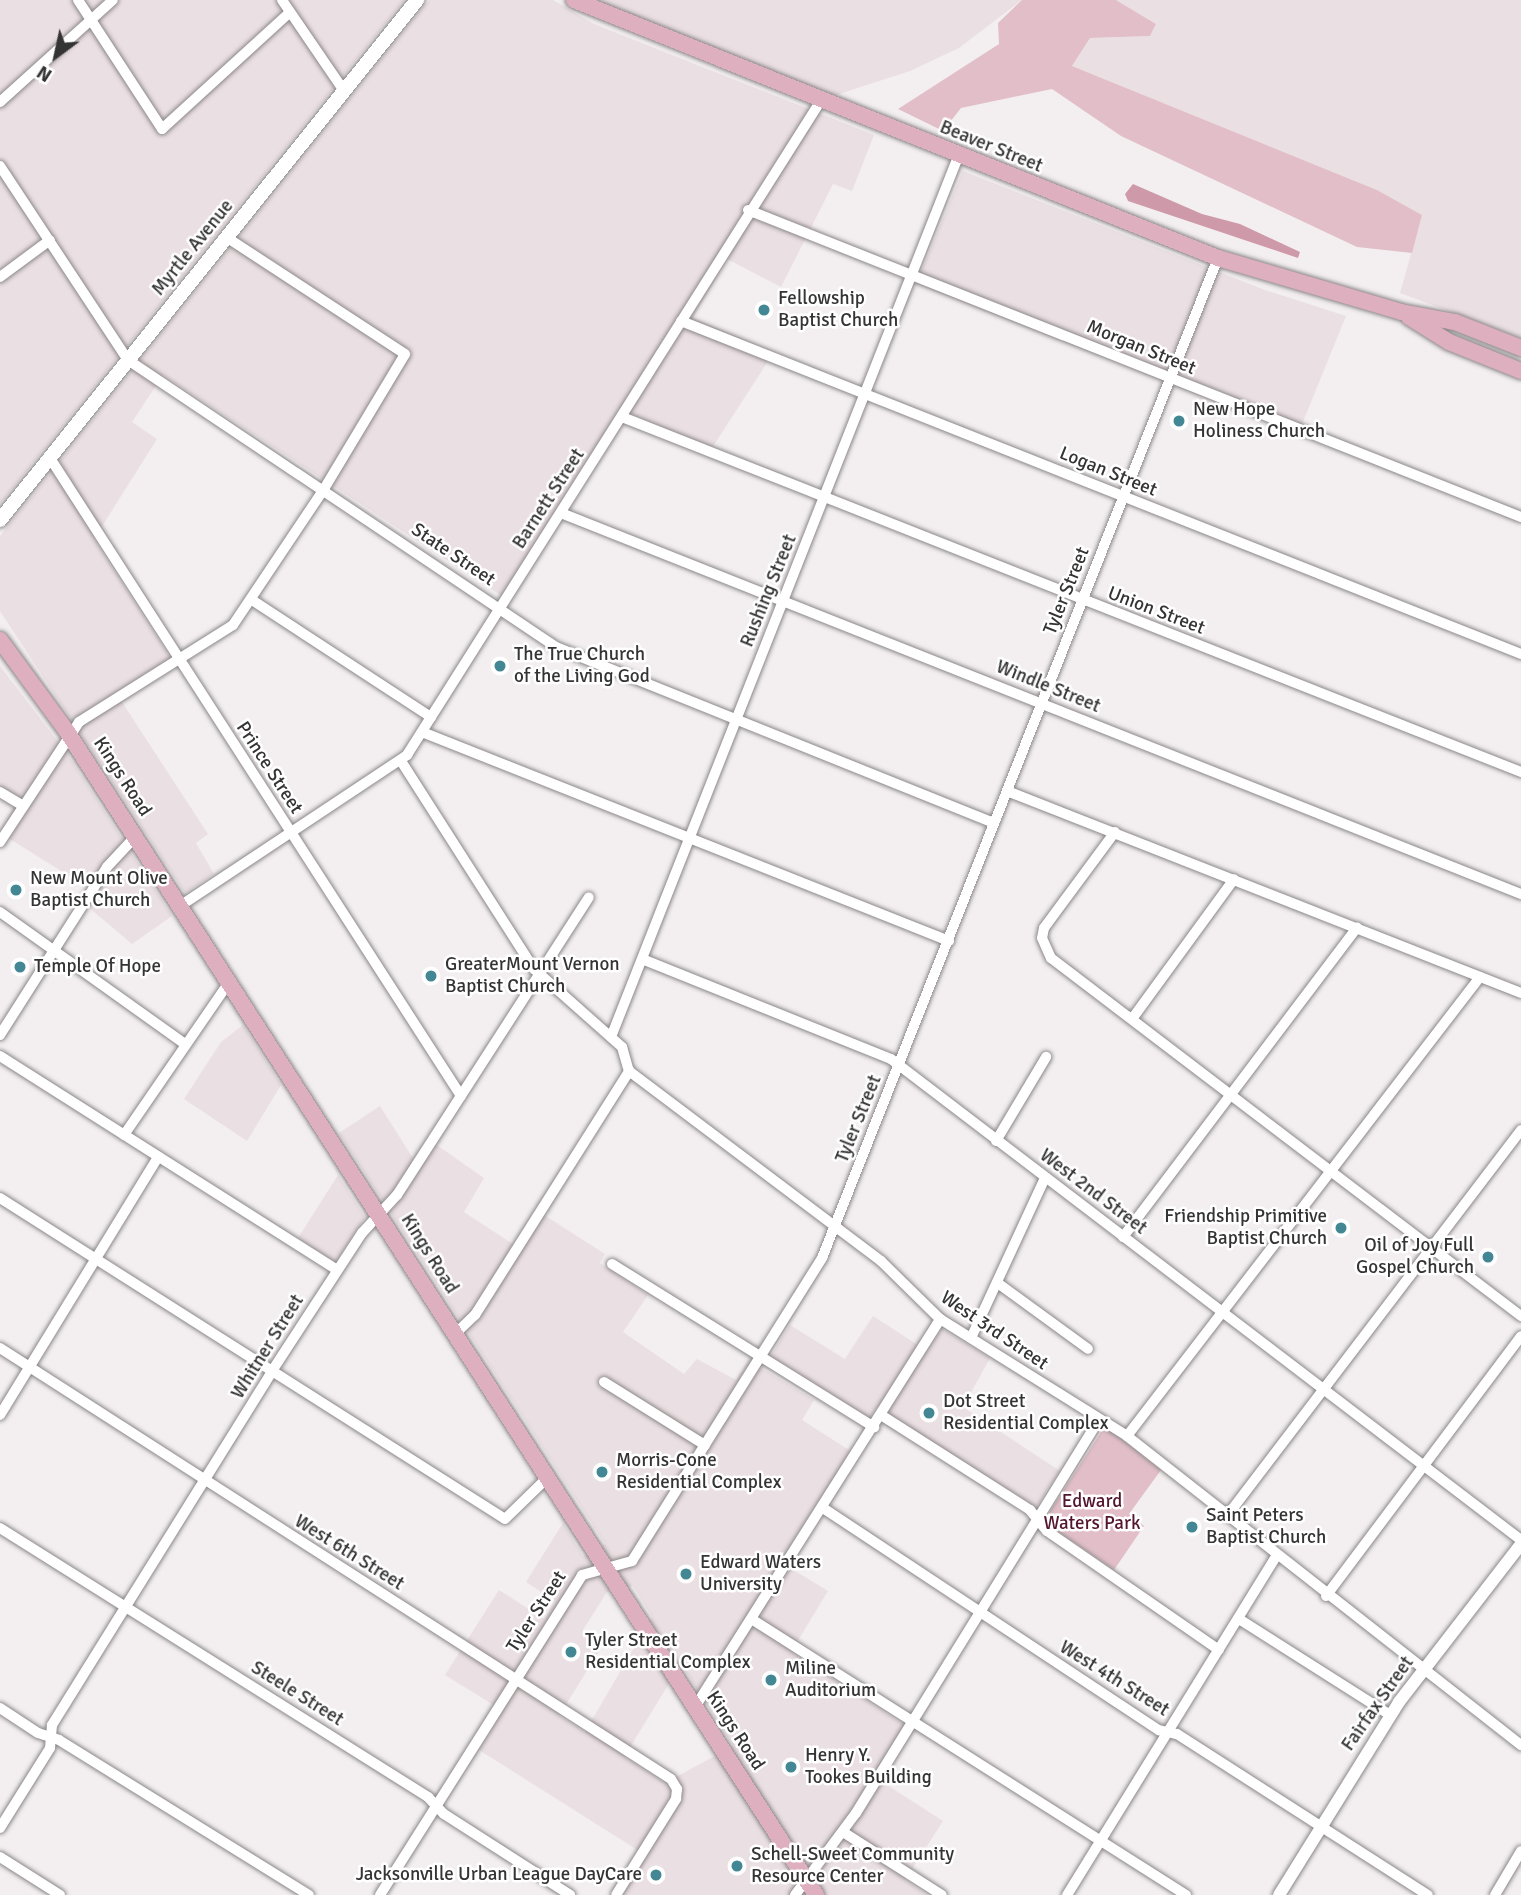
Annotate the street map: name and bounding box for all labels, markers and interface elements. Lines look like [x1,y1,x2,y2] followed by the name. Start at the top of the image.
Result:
[21,21,91,91] north arrow
[32,60,57,87] text: N
[936,116,1046,178] street label: Beaver Street
[147,195,239,301] street label: Myrtle Avenue
[778,288,898,332] place label: Fellowship Baptist Church
[756,302,772,318] marker: Fellowship Baptist Church
[1083,316,1199,380] street label: Morgan Street
[1193,399,1325,443] place label: New Hope Holiness Church
[1171,413,1187,429] marker: New Hope Holiness Church
[1056,442,1160,502] street label: Logan Street
[508,445,590,553] street label: Barnett Street
[407,519,499,591] street label: State Street
[736,531,802,651] street label: Rushing Street
[1039,544,1095,638] street label: Tyler Street
[1104,582,1208,640] street label: Union Street
[514,644,650,688] place label: The True Church of the Living God
[993,656,1103,718] street label: Windle Street
[492,658,508,674] marker: The True Church of the Living God
[231,718,307,818] street label: Prince Street
[88,733,156,821] street label: Kings Road
[30,868,168,912] place label: New Mount Olive Baptist Church
[8,882,24,898] marker: New Mount Olive Baptist Church
[445,954,620,998] place label: GreaterMount Vernon Baptist Church
[34,956,161,978] place label: Temple Of Hope
[12,959,28,975] marker: Temple Of Hope
[423,968,439,984] marker: GreaterMount Vernon Baptist Church
[831,1072,887,1166] street label: Tyler Street
[1035,1144,1151,1240] street label: West 2nd Street
[1164,1206,1327,1250] place label: Friendship Primitive Baptist Church
[395,1210,463,1298] street label: Kings Road
[1333,1220,1349,1236] marker: Friendship Primitive Baptist Church
[1356,1235,1474,1279] place label: Oil of Joy Full Gospel Church
[1480,1249,1496,1265] marker: Oil of Joy Full Gospel Church
[936,1287,1052,1375] street label: West 3rd Street
[227,1291,309,1403] street label: Whitner Street
[943,1391,1109,1435] place label: Dot Street Residential Complex
[921,1405,937,1421] marker: Dot Street Residential Complex
[616,1450,782,1494] place label: Morris-Cone Residential Complex
[594,1464,610,1480] marker: Morris-Cone Residential Complex
[1044,1491,1140,1535] park label: Edward Waters Park
[1206,1505,1326,1549] place label: Saint Peters Baptist Church
[290,1510,408,1596] street label: West 6th Street
[1184,1519,1200,1535] marker: Saint Peters Baptist Church
[700,1552,821,1596] place label: Edward Waters University
[678,1566,694,1582] marker: Edward Waters University
[502,1567,572,1657] street label: Tyler Street
[585,1630,751,1674] place label: Tyler Street Residential Complex
[1055,1636,1173,1722] street label: West 4th Street
[563,1644,579,1660] marker: Tyler Street Residential Complex
[1337,1652,1419,1756] street label: Fairfax Street
[247,1657,347,1731] street label: Steele Street
[785,1658,876,1702] place label: Miline Auditorium
[763,1672,779,1688] marker: Miline Auditorium
[701,1687,769,1775] street label: Kings Road
[805,1745,932,1789] place label: Henry Y. Tookes Building
[783,1759,799,1775] marker: Henry Y. Tookes Building
[751,1844,954,1888] place label: Schell-Sweet Community Resource Center
[729,1858,745,1874] marker: Schell-Sweet Community Resource Center
[356,1864,642,1886] place label: Jacksonville Urban League DayCare
[648,1867,664,1883] marker: Jacksonville Urban League DayCare

